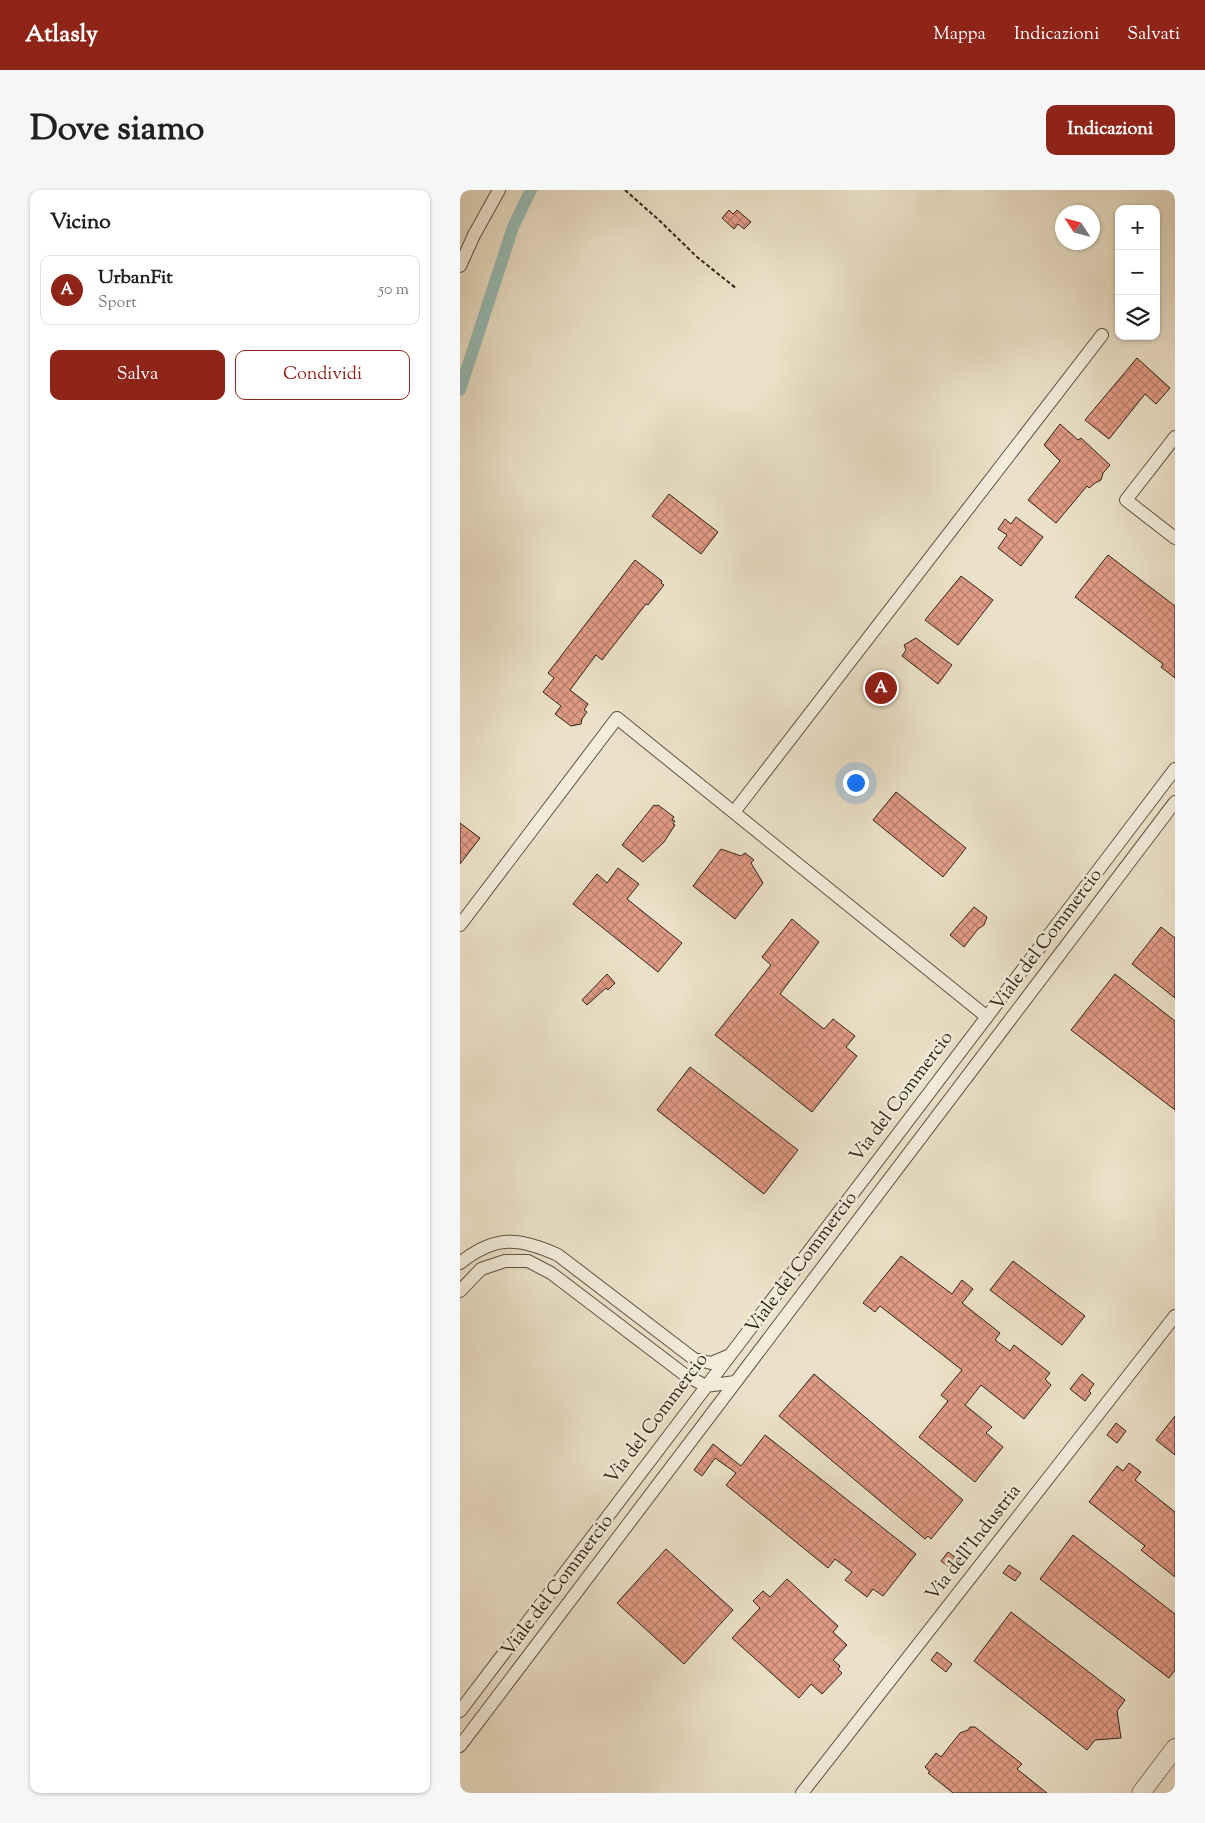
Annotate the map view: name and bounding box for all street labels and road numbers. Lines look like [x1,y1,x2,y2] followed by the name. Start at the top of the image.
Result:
[985,863,1109,1017] street label: Viale del Commercio
[844,1026,960,1168] street label: Via del Commercio
[740,1186,864,1340] street label: Viale del Commercio
[599,1348,715,1490] street label: Via del Commercio
[920,1479,1028,1607] street label: Via dell'Industria
[496,1509,620,1663] street label: Viale del Commercio

